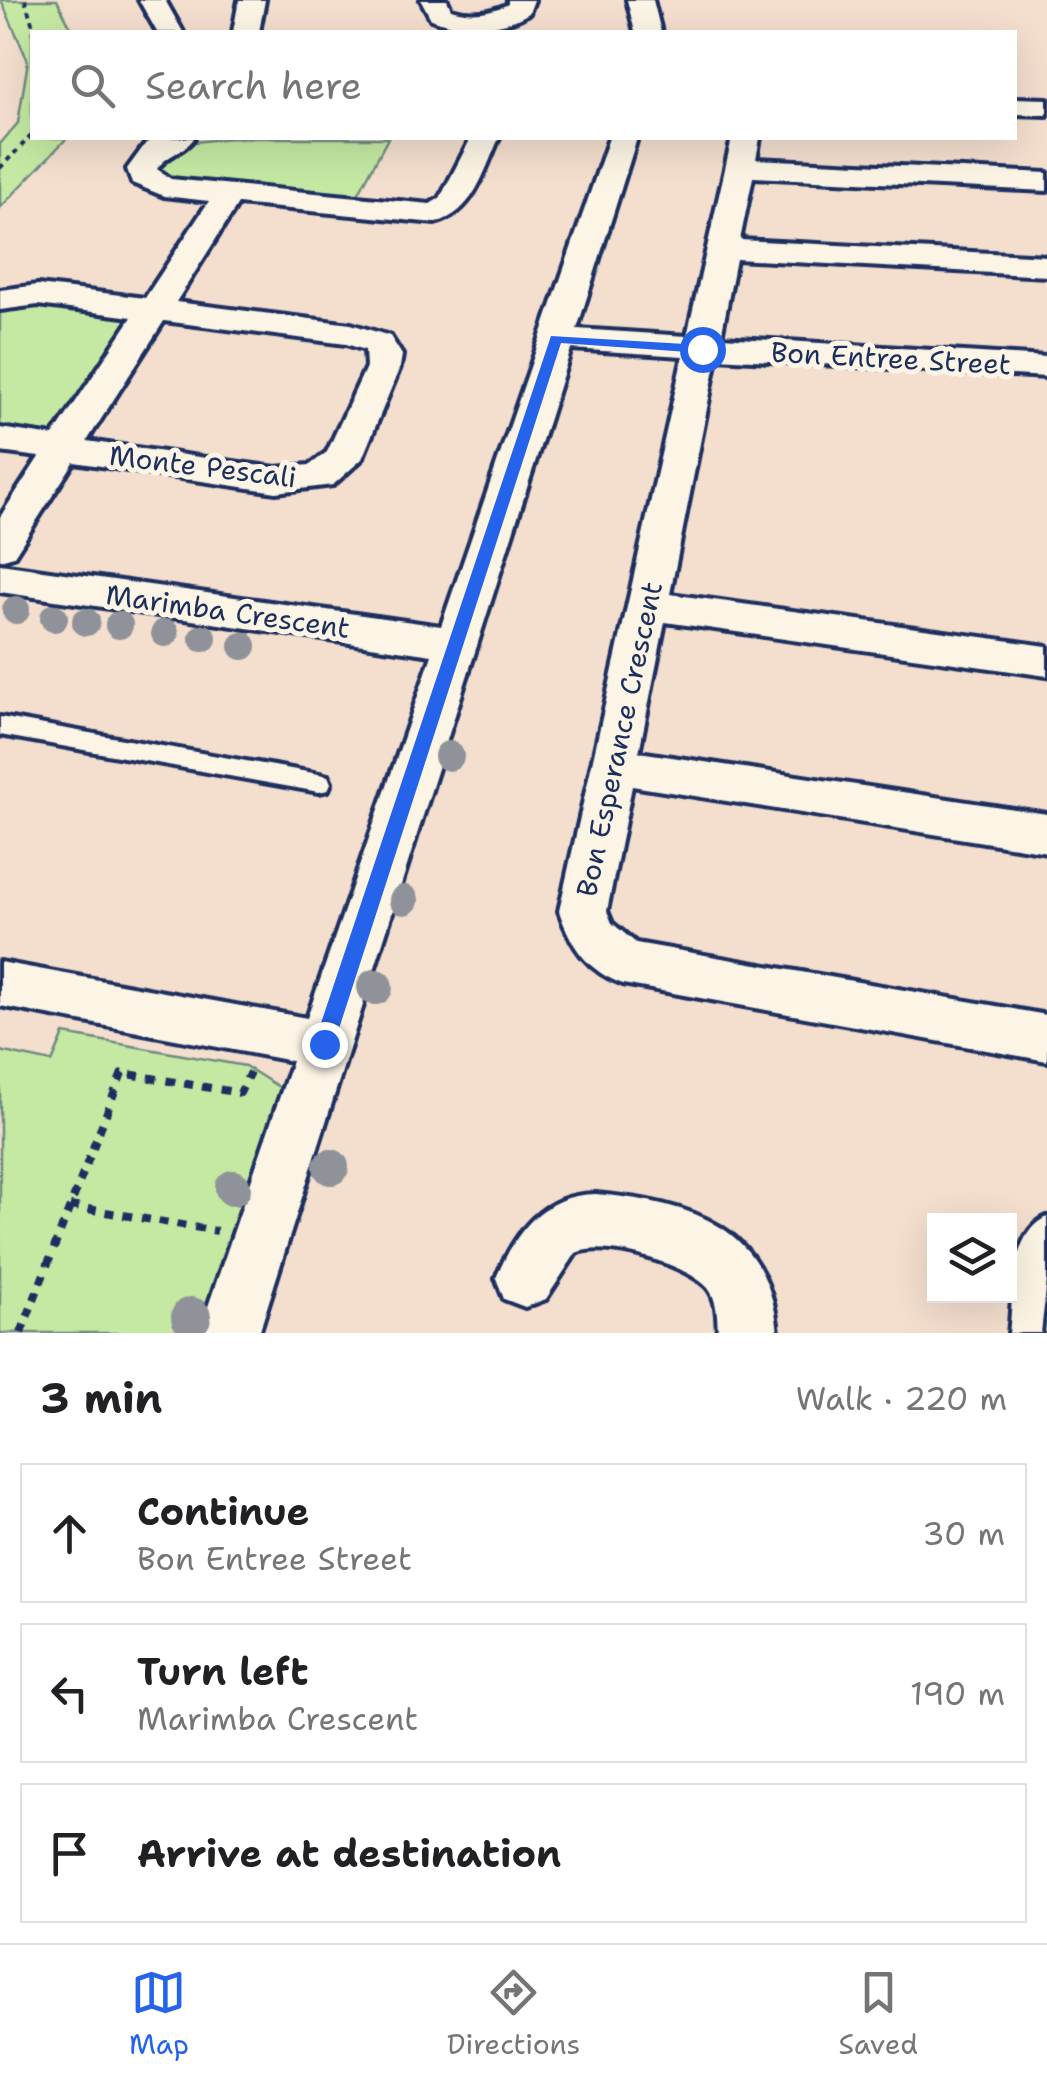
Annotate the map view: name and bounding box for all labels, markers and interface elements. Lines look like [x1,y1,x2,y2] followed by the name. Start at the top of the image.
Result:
[30,30,1017,140] search box
[65,58,120,113] icon: search
[145,60,362,111] text: Search here
[680,327,726,373] route start
[770,333,1012,383] street label: Bon Entree Street
[107,436,299,496] street label: Monte Pescali
[103,575,353,647] street label: Marimba Crescent
[567,578,671,900] street label: Bon Esperance Crescent
[302,1022,348,1068] route end
[927,1213,1017,1303] map controls
[927,1213,1017,1303] button: layers
[40,1370,162,1426] text: 3 min
[796,1377,1007,1420] text: Walk · 220 m
[137,1486,309,1537] text: Continue
[42,1506,97,1561] icon: ahead
[922,1512,1005,1555] text: 30 m
[137,1537,412,1580] text: Bon Entree Street
[137,1646,309,1697] text: Turn left
[42,1666,97,1721] icon: left
[910,1672,1005,1715] text: 190 m
[137,1697,418,1740] text: Marimba Crescent
[42,1826,97,1881] icon: arrive
[137,1828,561,1879] text: Arrive at destination
[129,1965,189,2063] tab: Map
[447,1965,580,2063] tab: Directions
[838,1965,918,2063] tab: Saved

